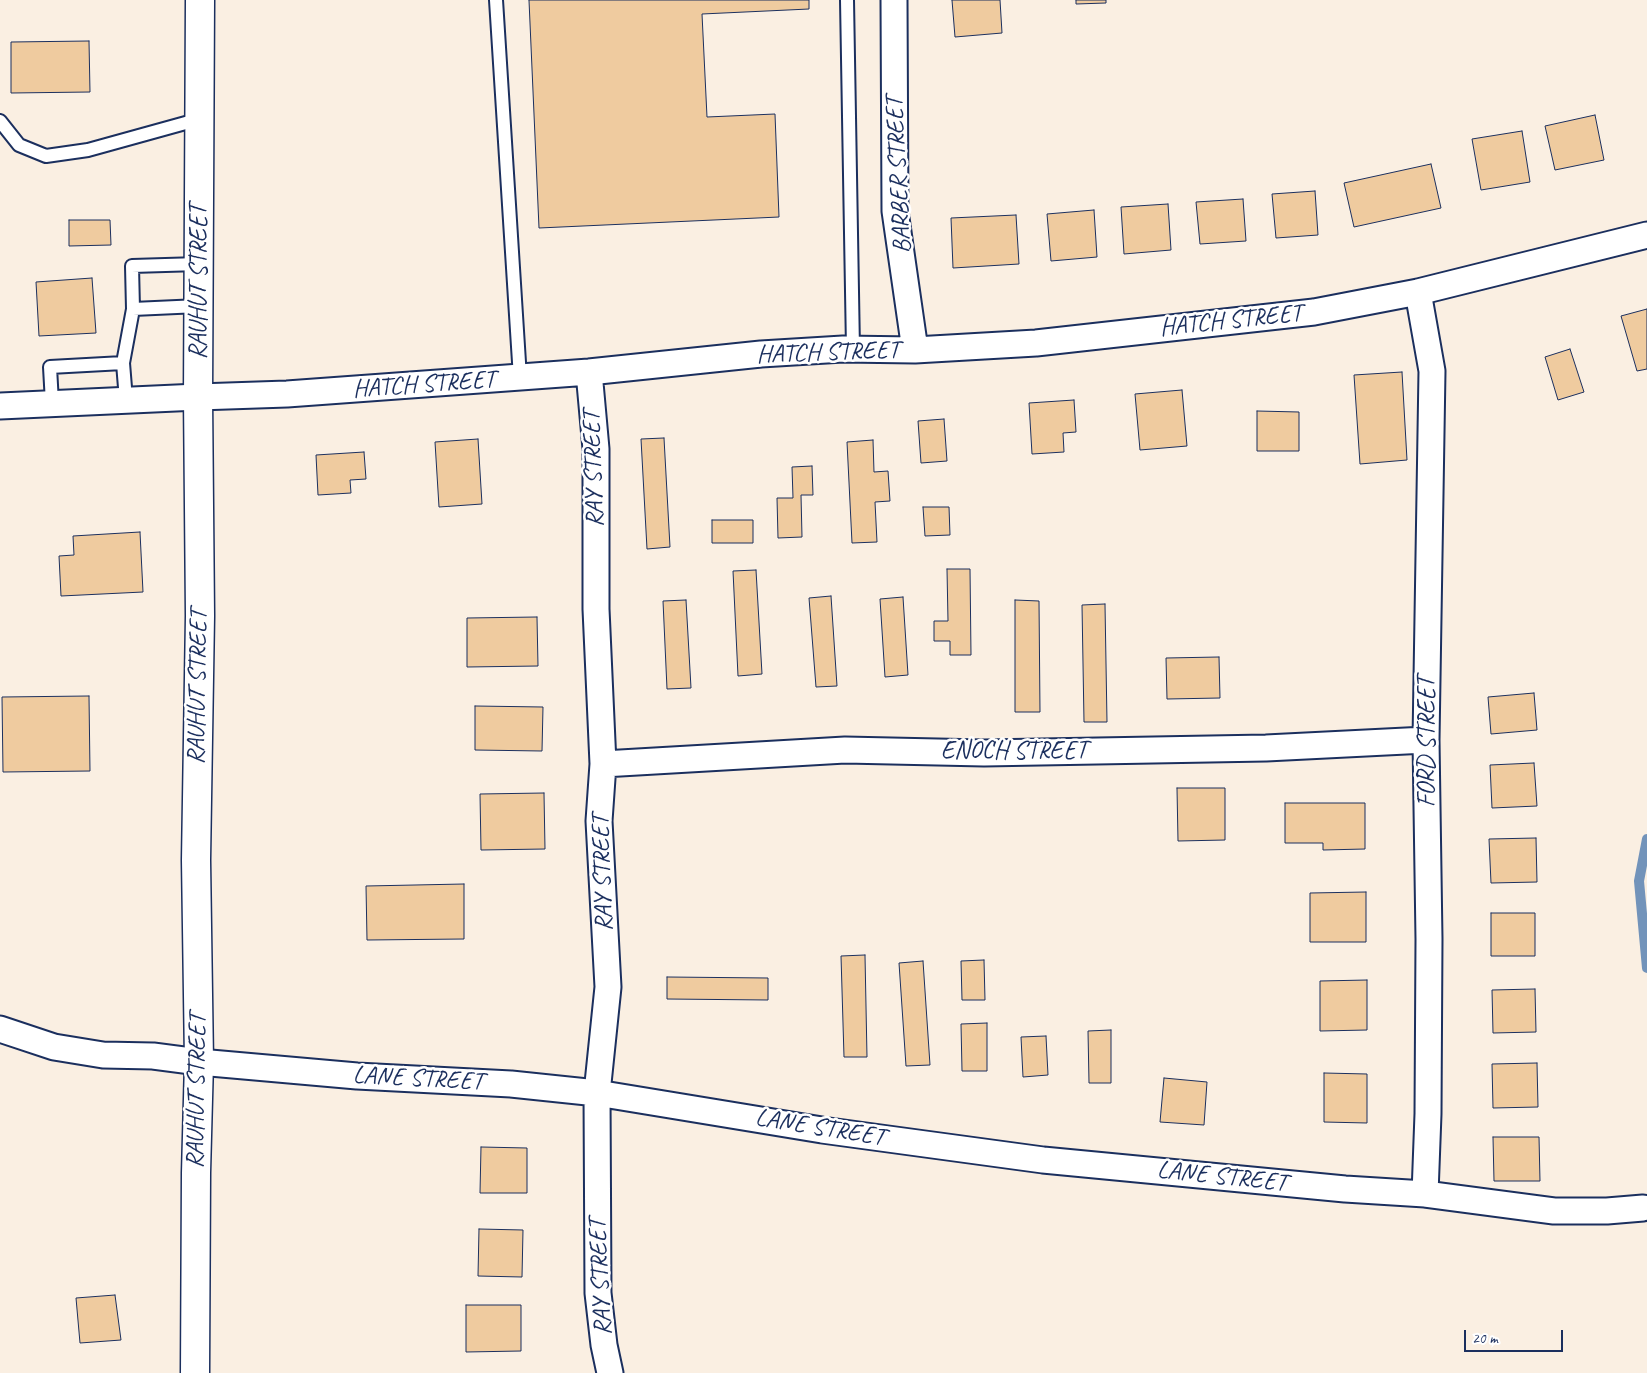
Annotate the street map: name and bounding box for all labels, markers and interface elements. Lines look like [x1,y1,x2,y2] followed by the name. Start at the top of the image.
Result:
[880,96,918,254] street label: BARBER STREET
[184,205,214,359] street label: RAUHUT STREET
[1158,299,1304,343] street label: HATCH STREET
[756,336,900,370] street label: HATCH STREET
[352,365,496,405] street label: HATCH STREET
[577,410,611,528] street label: RAY STREET
[182,609,214,765] street label: RAUHUT STREET
[1412,677,1442,807] street label: FORD STREET
[941,736,1087,766] street label: ENOCH STREET
[586,814,620,932] street label: RAY STREET
[181,1013,213,1169] street label: RAUHUT STREET
[352,1061,484,1097] street label: LANE STREET
[753,1103,887,1153] street label: LANE STREET
[1156,1155,1288,1199] street label: LANE STREET
[583,1218,619,1336] street label: RAY STREET
[1467,1320,1566,1352] scale bar
[1472,1329,1498,1348] text: 20 m

